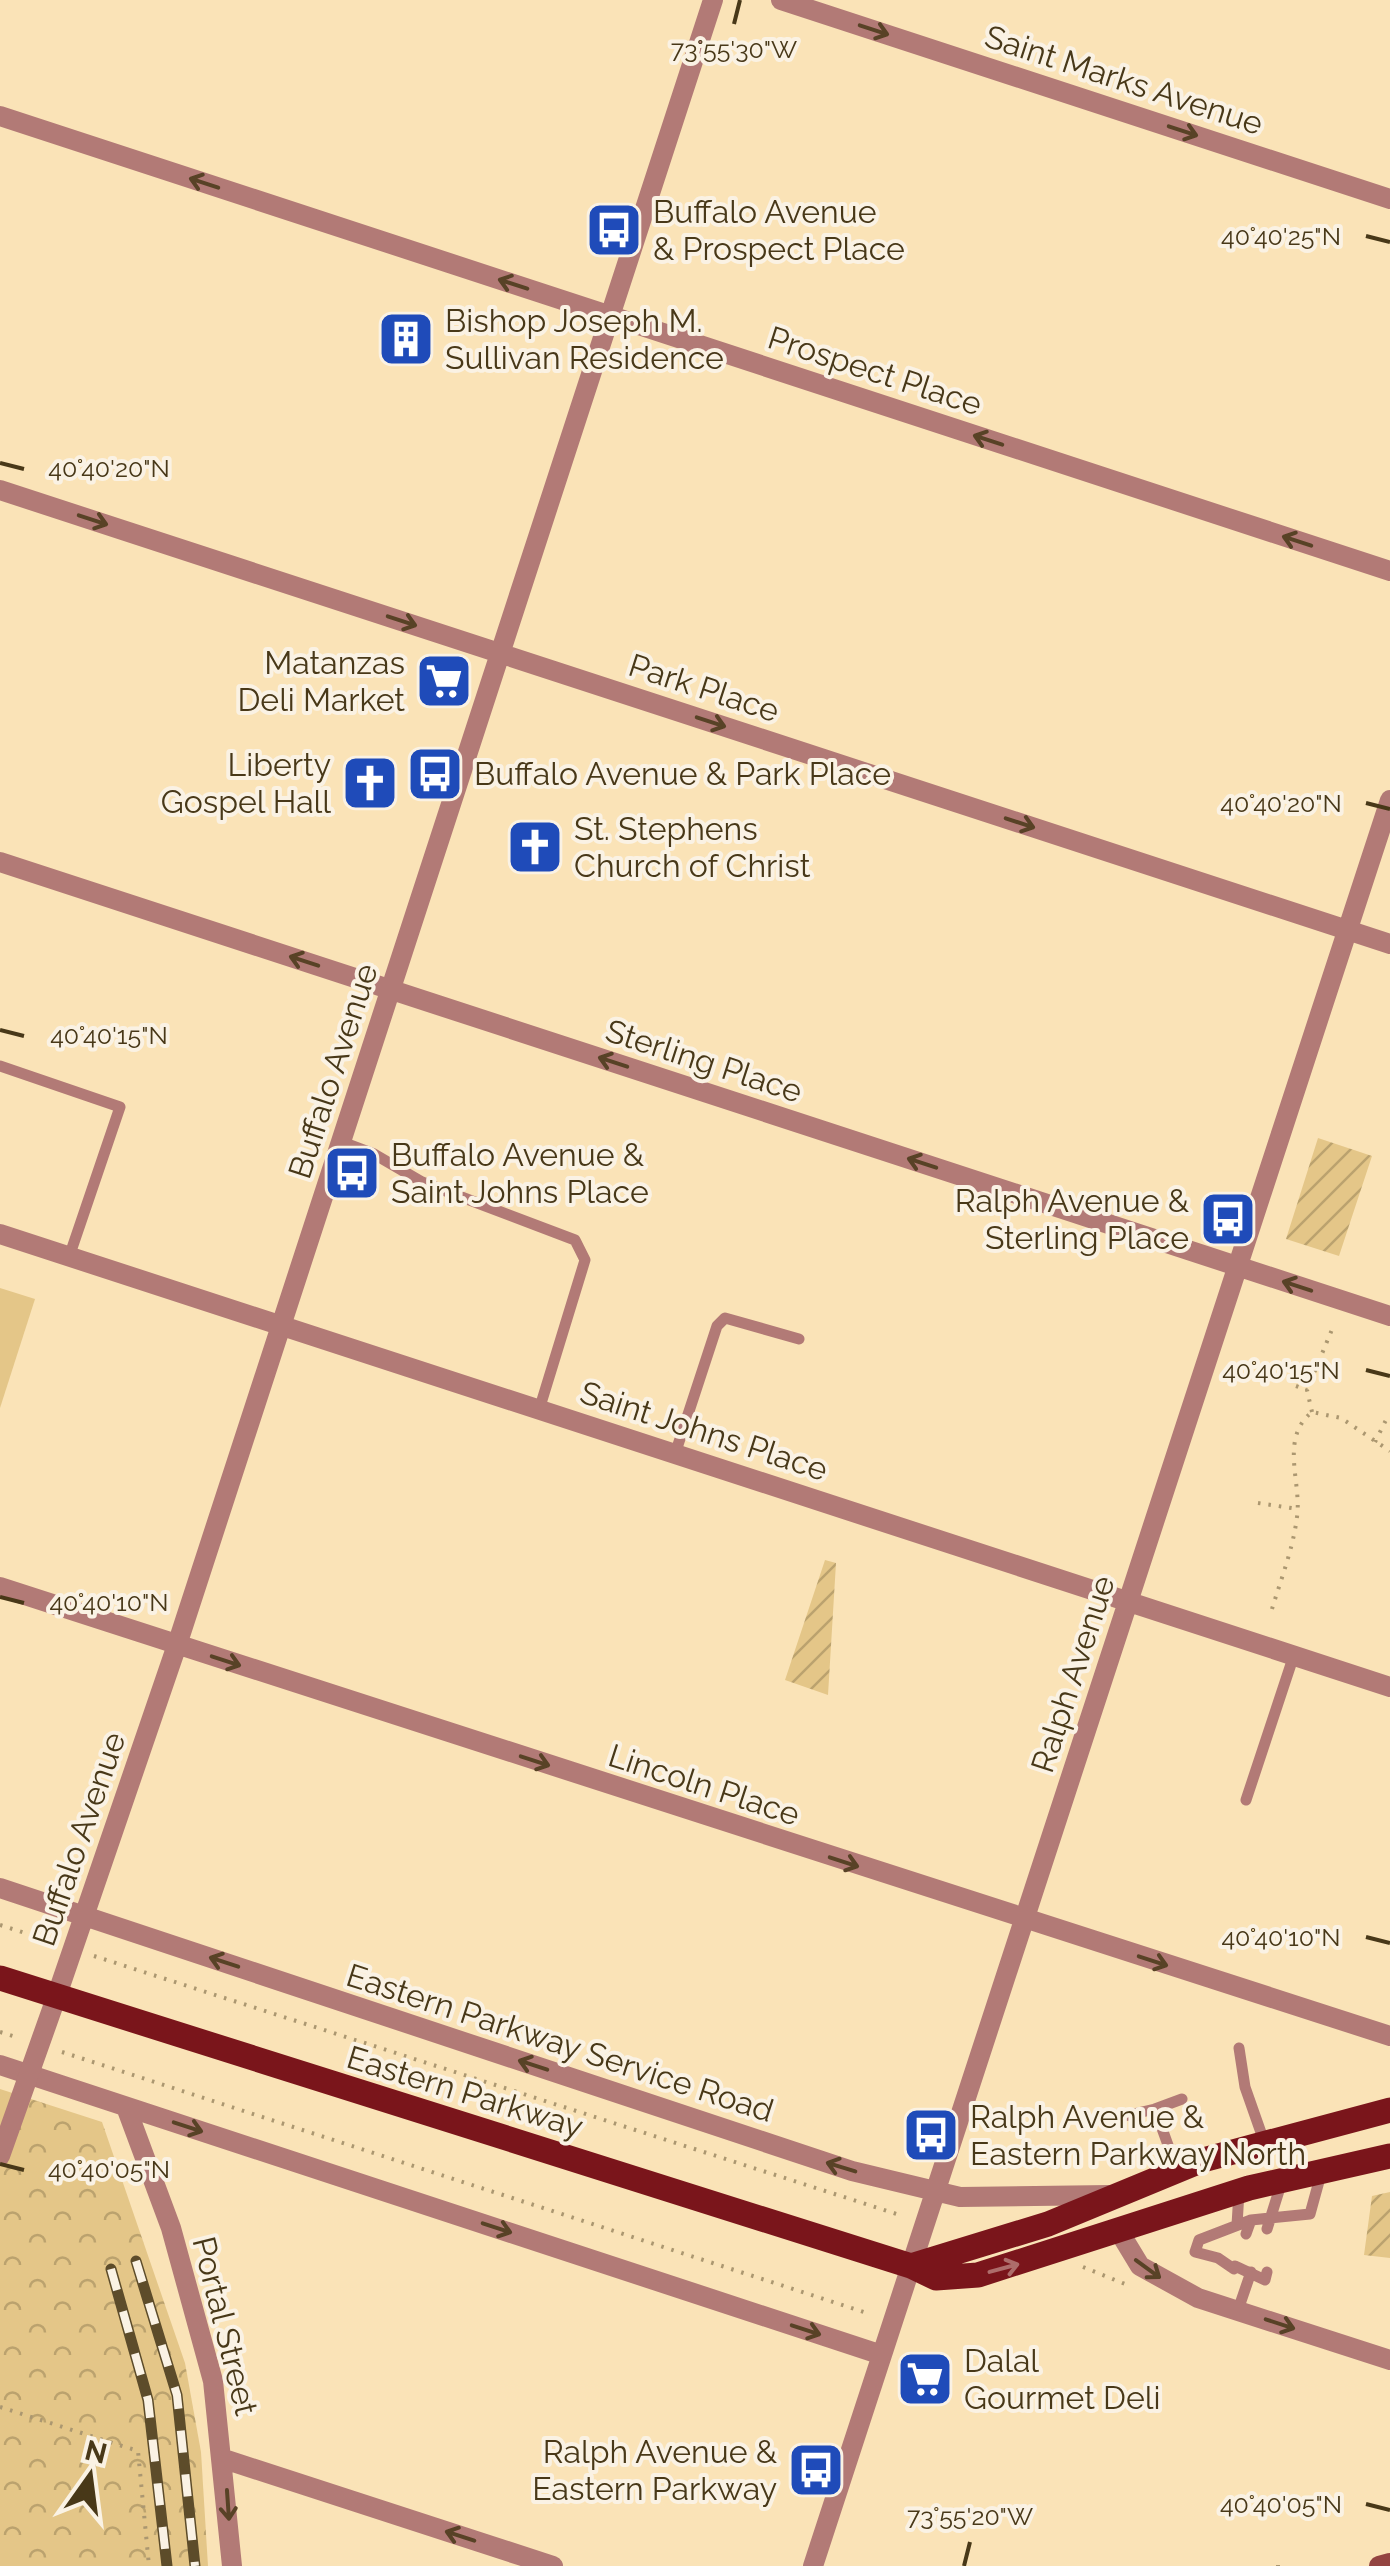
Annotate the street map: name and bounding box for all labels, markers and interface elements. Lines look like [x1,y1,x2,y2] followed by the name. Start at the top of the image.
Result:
[981,17,1268,142] street label: Saint Marks Avenue
[858,23,889,41] one-way arrow
[671,34,797,64] text: 73°55'30"W
[1167,124,1198,142] one-way arrow
[189,173,221,191] one-way arrow
[653,193,905,267] place label: Buffalo Avenue & Prospect Place
[584,200,644,260] bus stop icon: Buffalo Avenue & Prospect Place
[1221,221,1341,251] text: 40°40'25"N
[498,274,530,292] one-way arrow
[445,302,724,376] place label: Bishop Joseph M. Sullivan Residence
[376,309,436,369] building icon: Bishop Joseph M. Sullivan Residence
[764,319,987,422] street label: Prospect Place
[973,429,1005,447] one-way arrow
[48,453,170,483] text: 40°40'20"N
[76,512,108,530] one-way arrow
[1282,530,1314,548] one-way arrow
[385,613,417,631] one-way arrow
[237,644,405,718] place label: Matanzas Deli Market
[624,646,784,729] street label: Park Place
[414,651,474,711] supermarket icon: Matanzas Deli Market
[694,714,726,732] one-way arrow
[405,744,465,804] bus stop icon: Buffalo Avenue & Park Place
[161,746,331,820] place label: Liberty Gospel Hall
[340,753,400,813] church icon: Liberty Gospel Hall
[474,755,891,792] place label: Buffalo Avenue & Park Place
[1220,788,1342,818] text: 40°40'20"N
[574,810,811,884] place label: St. Stephens Church of Christ
[1003,815,1035,833] one-way arrow
[505,817,565,877] church icon: St. Stephens Church of Christ
[289,951,320,969] one-way arrow
[280,959,385,1183] street label: Buffalo Avenue
[601,1011,807,1110] street label: Sterling Place
[50,1020,168,1050] text: 40°40'15"N
[598,1052,629,1070] one-way arrow
[391,1136,649,1210] place label: Buffalo Avenue & Saint Johns Place
[322,1143,382,1203] bus stop icon: Buffalo Avenue & Saint Johns Place
[907,1153,938,1171] one-way arrow
[955,1182,1190,1256] place label: Ralph Avenue & Sterling Place
[1198,1189,1258,1249] bus stop icon: Ralph Avenue & Sterling Place
[1282,1275,1314,1293] one-way arrow
[1222,1355,1340,1385] text: 40°40'15"N
[576,1373,832,1488] street label: Saint Johns Place
[1023,1571,1122,1777] street label: Ralph Avenue
[49,1587,169,1617] text: 40°40'10"N
[209,1653,241,1671] one-way arrow
[25,1727,132,1951] street label: Buffalo Avenue
[604,1736,804,1833] street label: Lincoln Place
[518,1754,550,1772] one-way arrow
[827,1854,859,1872] one-way arrow
[1221,1922,1341,1952] text: 40°40'10"N
[209,1952,241,1970] one-way arrow
[1137,1954,1168,1972] one-way arrow
[341,1956,779,2130] street label: Eastern Parkway Service Road
[342,2038,588,2146] street label: Eastern Parkway
[517,2054,549,2072] one-way arrow
[970,2098,1306,2172] place label: Ralph Avenue & Eastern Parkway North
[901,2105,961,2165] bus stop icon: Ralph Avenue & Eastern Parkway North
[171,2120,203,2138] one-way arrow
[48,2154,170,2184] text: 40°40'05"N
[826,2157,858,2175] one-way arrow
[480,2221,512,2239] one-way arrow
[185,2233,266,2419] street label: Portal Street
[988,2257,1019,2276] one-way arrow
[1134,2258,1161,2279] one-way arrow
[1263,2317,1295,2335] one-way arrow
[789,2322,821,2340] one-way arrow
[964,2342,1160,2416] place label: Dalal Gourmet Deli
[895,2349,955,2409] supermarket icon: Dalal Gourmet Deli
[40,2426,140,2526] north arrow
[532,2433,778,2507] place label: Ralph Avenue & Eastern Parkway
[82,2434,110,2471] text: N
[786,2440,846,2500] bus stop icon: Ralph Avenue & Eastern Parkway
[218,2488,237,2520] one-way arrow
[1220,2489,1342,2519] text: 40°40'05"N
[907,2501,1033,2531] text: 73°55'20"W
[445,2526,477,2544] one-way arrow

